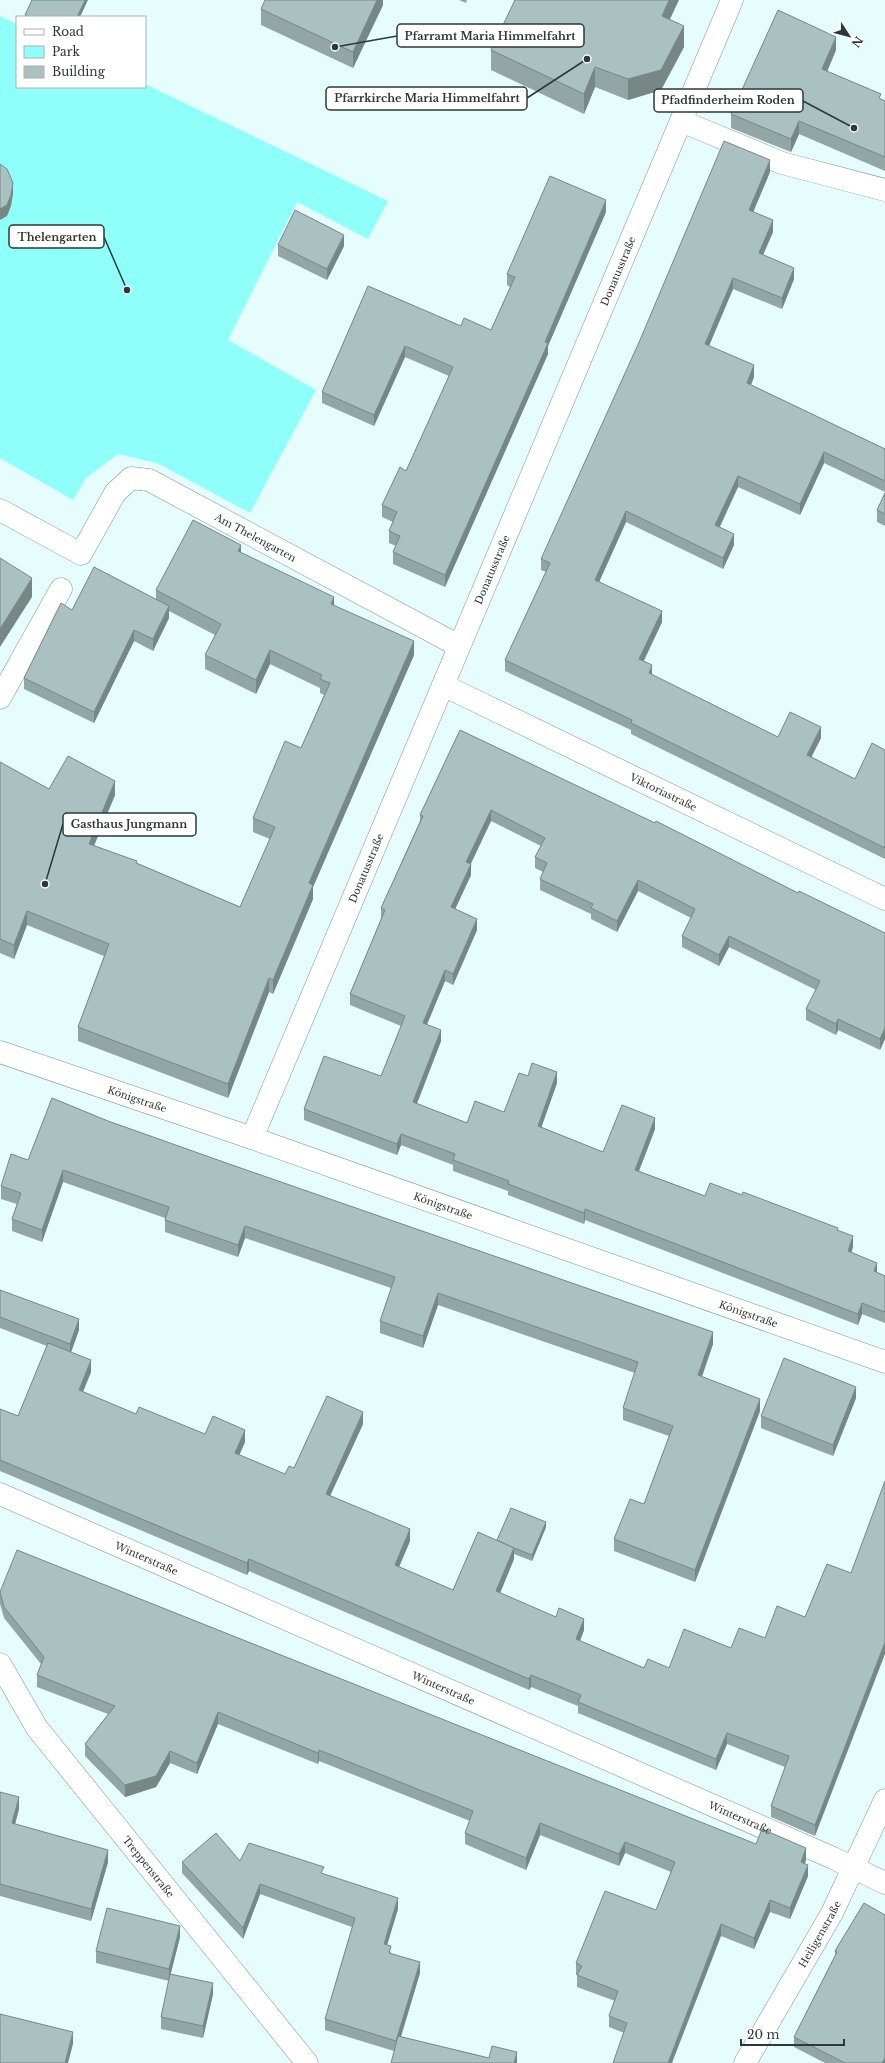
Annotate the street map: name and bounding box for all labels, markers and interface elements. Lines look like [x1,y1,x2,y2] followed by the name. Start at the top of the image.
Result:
[16,16,146,88] legend
[829,16,869,56] north arrow
[52,24,84,39] text: Road
[397,24,584,47] callout: Pfarramt Maria Himmelfahrt
[405,29,576,43] text: Pfarramt Maria Himmelfahrt
[848,34,866,51] text: N
[52,44,80,59] text: Park
[52,64,106,79] text: Building
[326,87,527,110] callout: Pfarrkirche Maria Himmelfahrt
[654,89,803,112] callout: Pfadfinderheim Roden
[334,91,521,105] text: Pfarrkirche Maria Himmelfahrt
[661,93,795,107] text: Pfadfinderheim Roden
[9,225,104,248] callout: Thelengarten
[18,230,96,244] text: Thelengarten
[598,234,639,308] street label: Donatusstraße
[212,510,298,565] street label: Am Thelengarten
[472,533,513,606] street label: Donatusstraße
[627,770,699,814] street label: Viktoriastraße
[63,813,196,836] callout: Gasthaus Jungmann
[71,817,187,831] text: Gasthaus Jungmann
[346,831,387,905] street label: Donatusstraße
[106,1083,169,1115] street label: Königstraße
[412,1190,474,1223] street label: Königstraße
[717,1298,780,1331] street label: Königstraße
[112,1539,180,1578] street label: Winterstraße
[409,1668,477,1708] street label: Winterstraße
[706,1798,774,1838] street label: Winterstraße
[120,1834,177,1901] street label: Treppenstraße
[796,1899,844,1970] street label: Heiligenstraße
[741,2021,844,2047] scale bar
[747,2027,779,2042] text: 20 m

